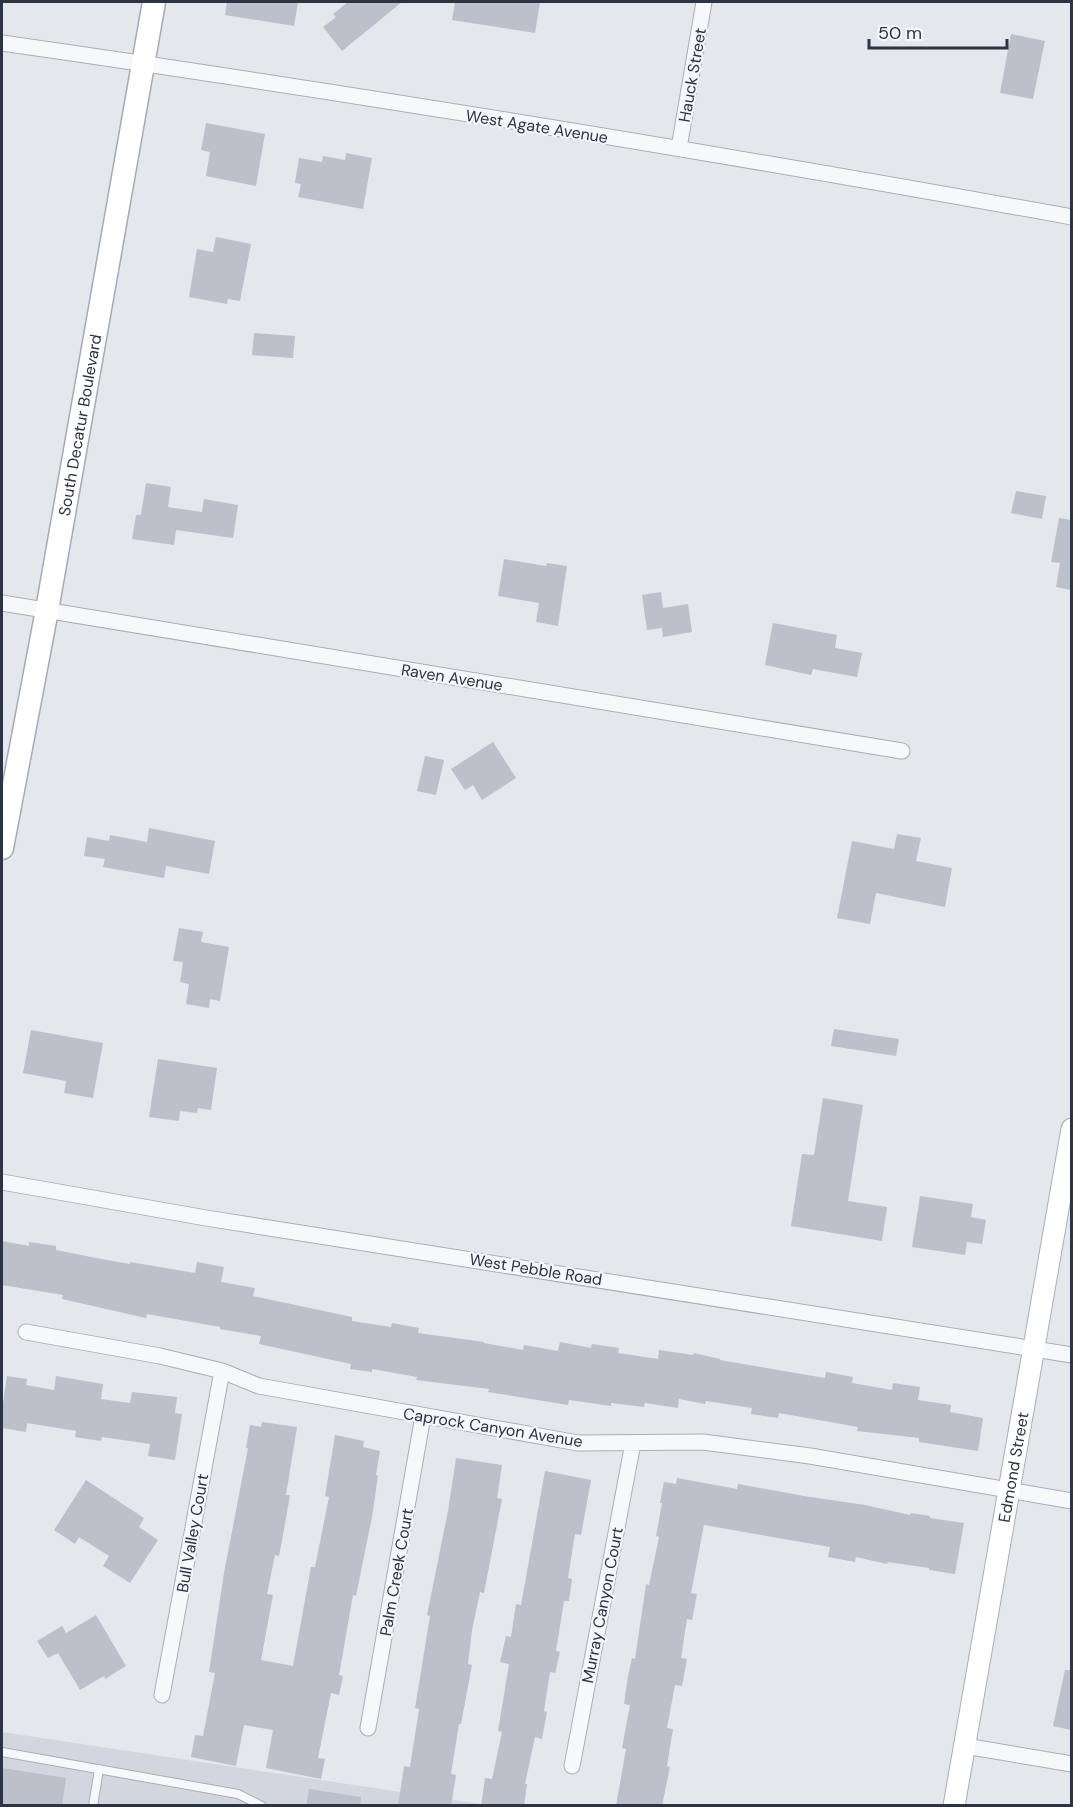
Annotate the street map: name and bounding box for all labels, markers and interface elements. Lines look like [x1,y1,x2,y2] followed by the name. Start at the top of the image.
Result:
[869,12,1007,50] scale bar
[878,21,922,45] text: 50 m
[674,26,711,124] street label: Hauck Street
[464,105,610,148] street label: West Agate Avenue
[54,333,106,518] street label: South Decatur Boulevard
[400,659,504,696] street label: Raven Avenue
[468,1249,604,1290] street label: West Pebble Road
[402,1403,584,1452] street label: Caprock Canyon Avenue
[994,1410,1033,1524] street label: Edmond Street
[172,1472,213,1594] street label: Bull Valley Court
[375,1506,418,1638] street label: Palm Creek Court
[577,1525,628,1685] street label: Murray Canyon Court

